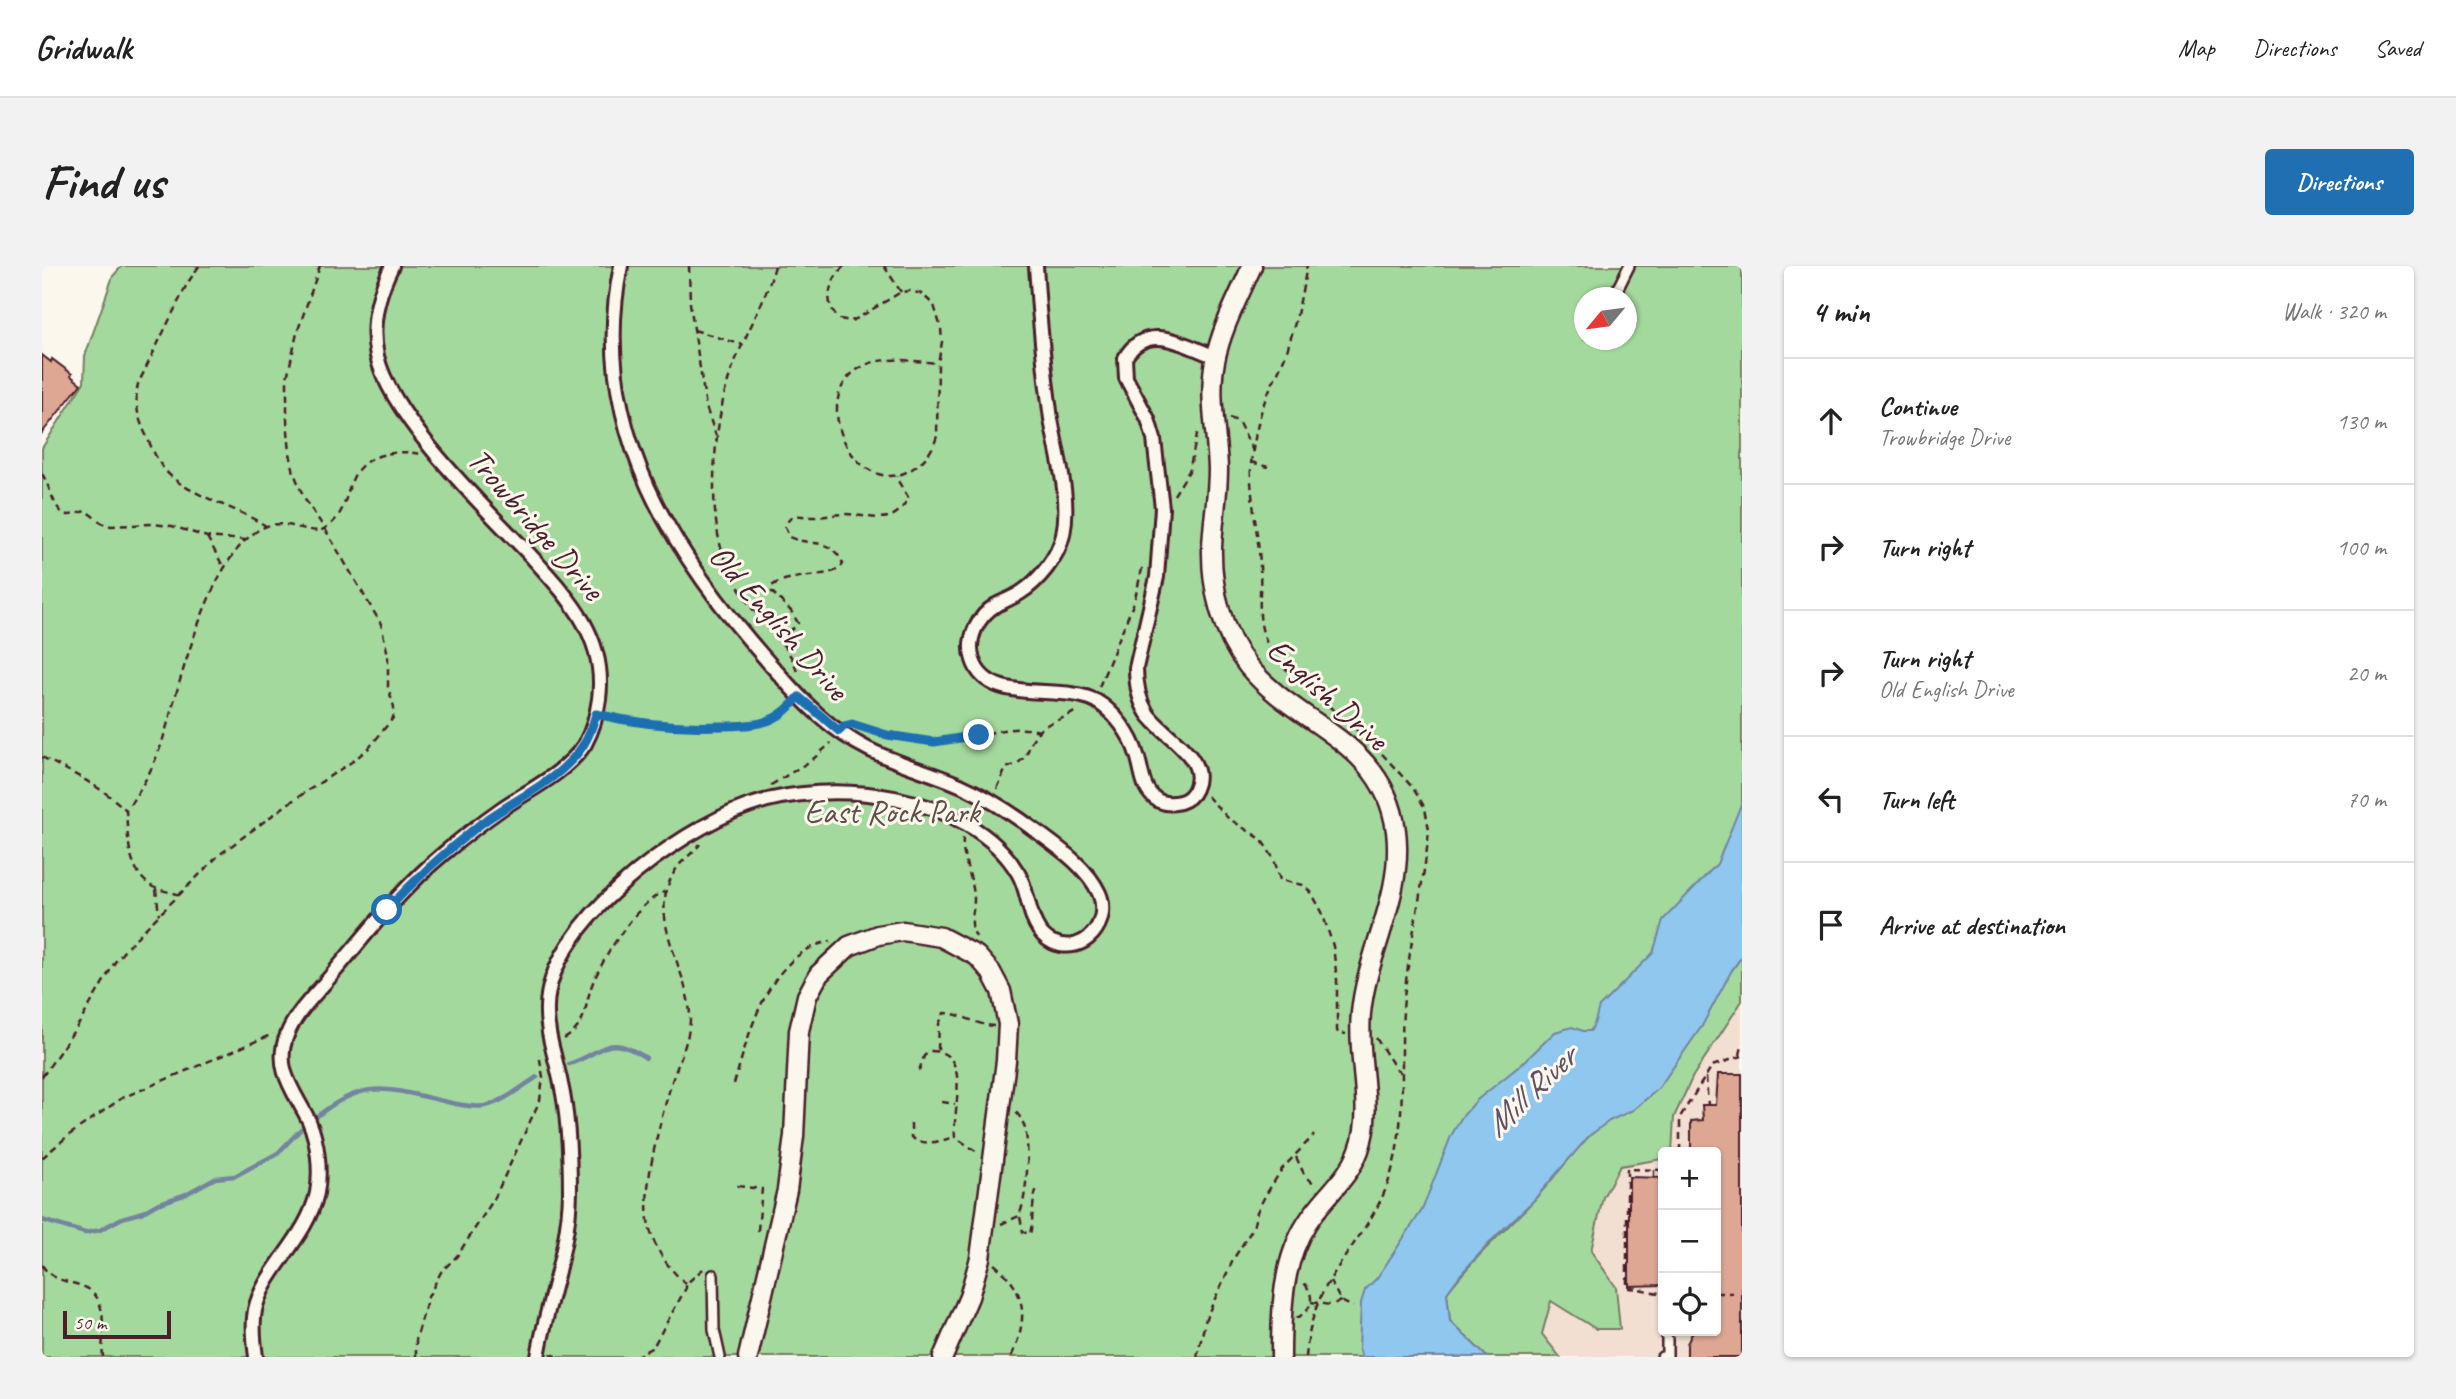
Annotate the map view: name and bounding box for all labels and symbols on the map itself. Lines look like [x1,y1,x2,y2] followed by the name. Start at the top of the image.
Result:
[1574,287,1637,350] north arrow
[458,439,615,610] street label: Trowbridge Drive
[700,535,860,710] street label: Old English Drive
[1259,629,1399,761] street label: English Drive
[963,719,994,750] route end
[805,791,981,833] park label: East Rock Park
[371,894,402,925] route start
[1474,1031,1590,1146] water label: Mill River
[63,1308,172,1340] scale bar

